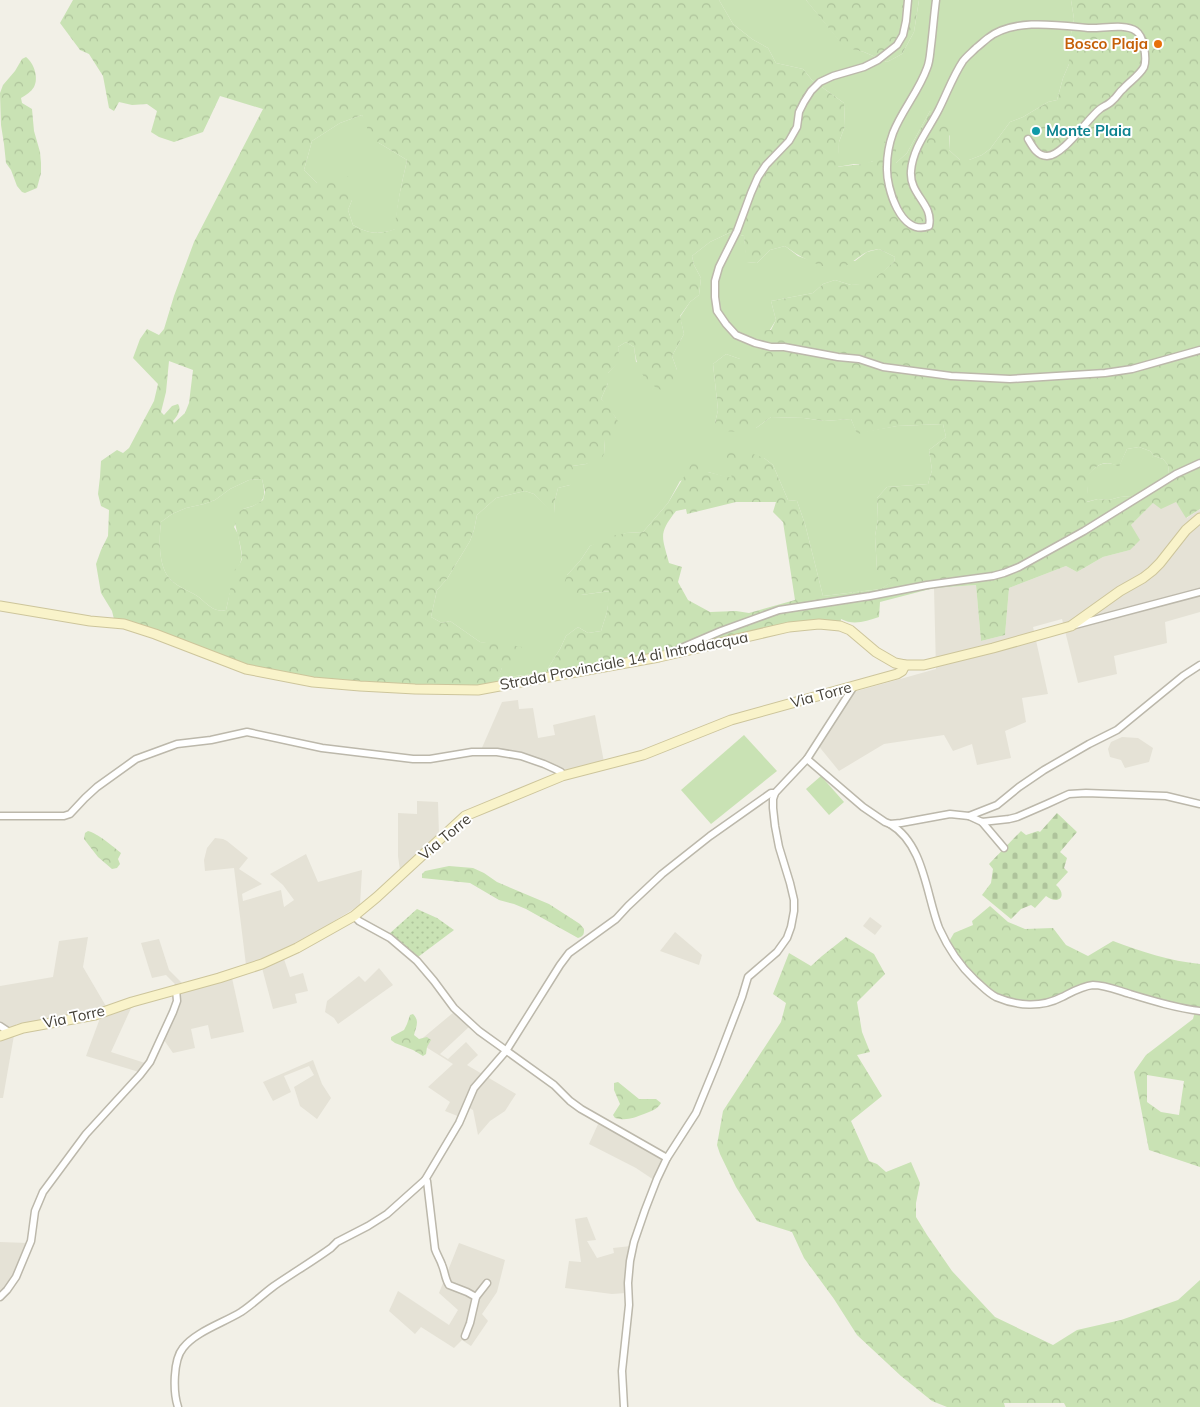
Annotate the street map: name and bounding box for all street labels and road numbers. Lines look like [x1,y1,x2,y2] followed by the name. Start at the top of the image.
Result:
[498,627,750,694] street label: Strada Provinciale 14 di Introdacqua
[788,677,853,712] street label: Via Torre
[415,809,475,864] street label: Via Torre
[41,1001,106,1032] street label: Via Torre

